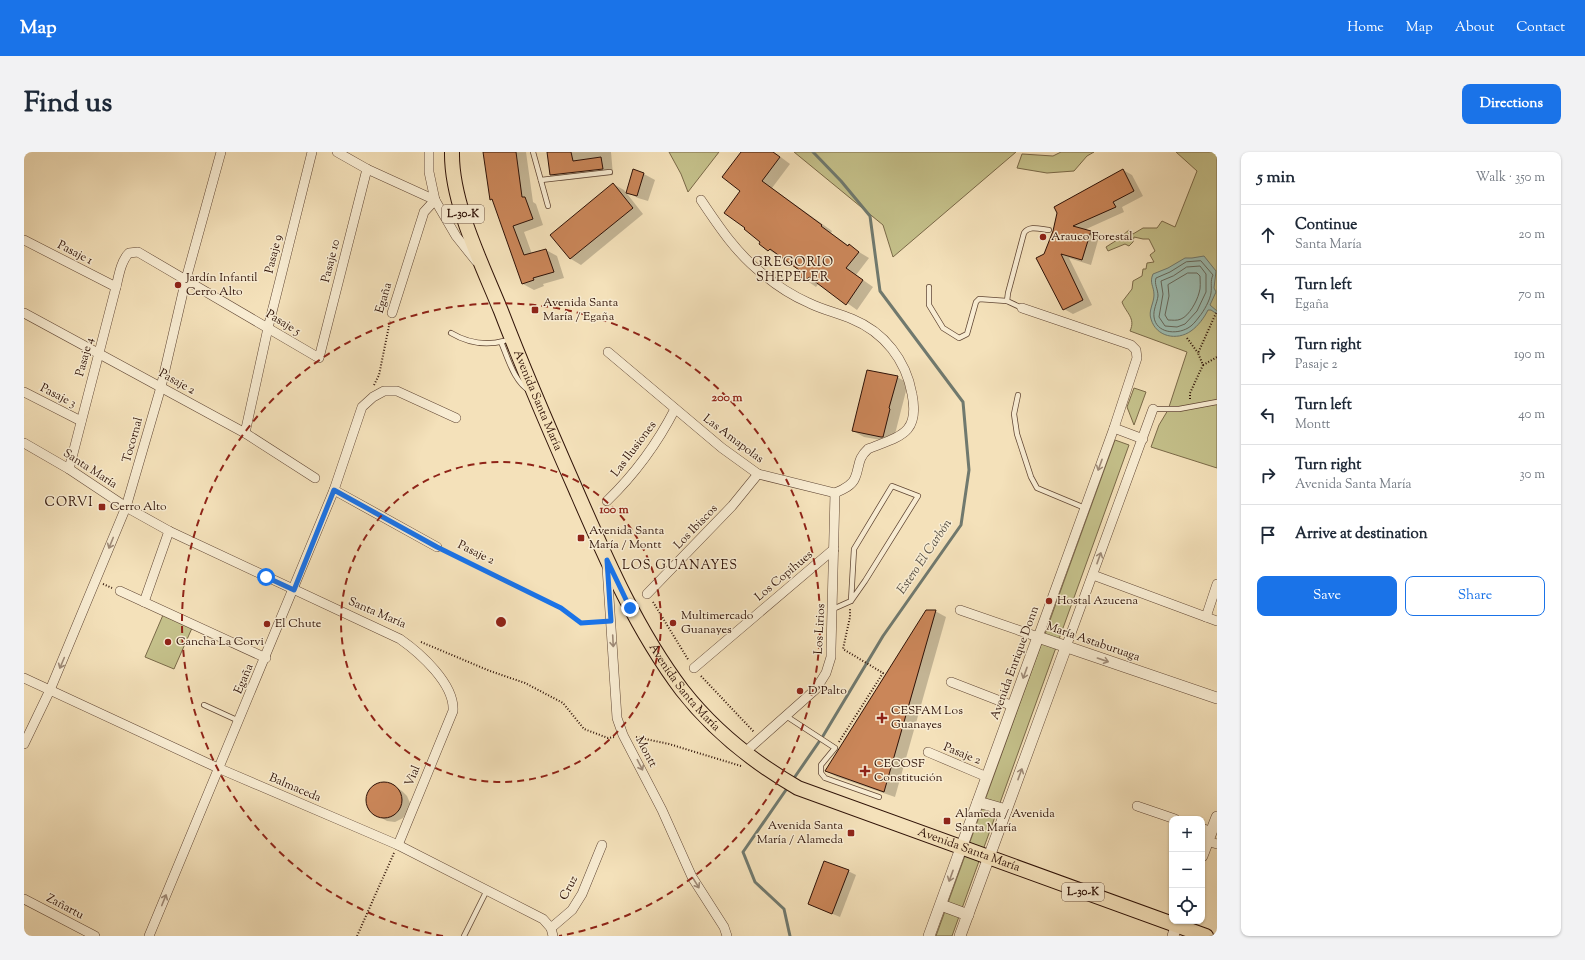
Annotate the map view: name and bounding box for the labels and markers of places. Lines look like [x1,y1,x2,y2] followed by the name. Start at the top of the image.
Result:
[1051,228,1133,246] place label: Arauco Forestal
[1038,232,1048,242] marker: Arauco Forestal
[185,269,258,301] place label: Jardín Infantil Cerro Alto
[173,280,183,290] marker: Jardín Infantil Cerro Alto
[543,294,619,326] place label: Avenida Santa María / Egaña
[530,305,540,315] marker: Avenida Santa María / Egaña
[110,498,167,516] place label: Cerro Alto
[97,502,107,512] marker: Cerro Alto
[589,522,665,554] place label: Avenida Santa María / Montt
[576,533,586,543] marker: Avenida Santa María / Montt
[1057,592,1139,610] place label: Hostal Azucena
[1044,596,1054,606] marker: Hostal Azucena
[681,607,754,639] place label: Multimercado Guanayes
[275,615,322,633] place label: El Chute
[494,615,508,629] centre of rings
[668,618,678,628] marker: Multimercado Guanayes
[262,619,272,629] marker: El Chute
[176,633,265,651] place label: Cancha La Corvi
[163,637,173,647] marker: Cancha La Corvi
[808,682,847,700] place label: D'Palto
[795,686,805,696] marker: D'Palto
[891,702,963,734] place label: CESFAM Los Guanayes
[876,712,888,724] marker: CESFAM Los Guanayes
[874,755,943,787] place label: CECOSF Constitución
[859,765,871,777] marker: CECOSF Constitución
[955,805,1055,837] place label: Alameda / Avenida Santa María
[942,816,952,826] marker: Alameda / Avenida Santa María
[757,817,843,849] place label: Avenida Santa María / Alameda
[846,828,856,838] marker: Avenida Santa María / Alameda

